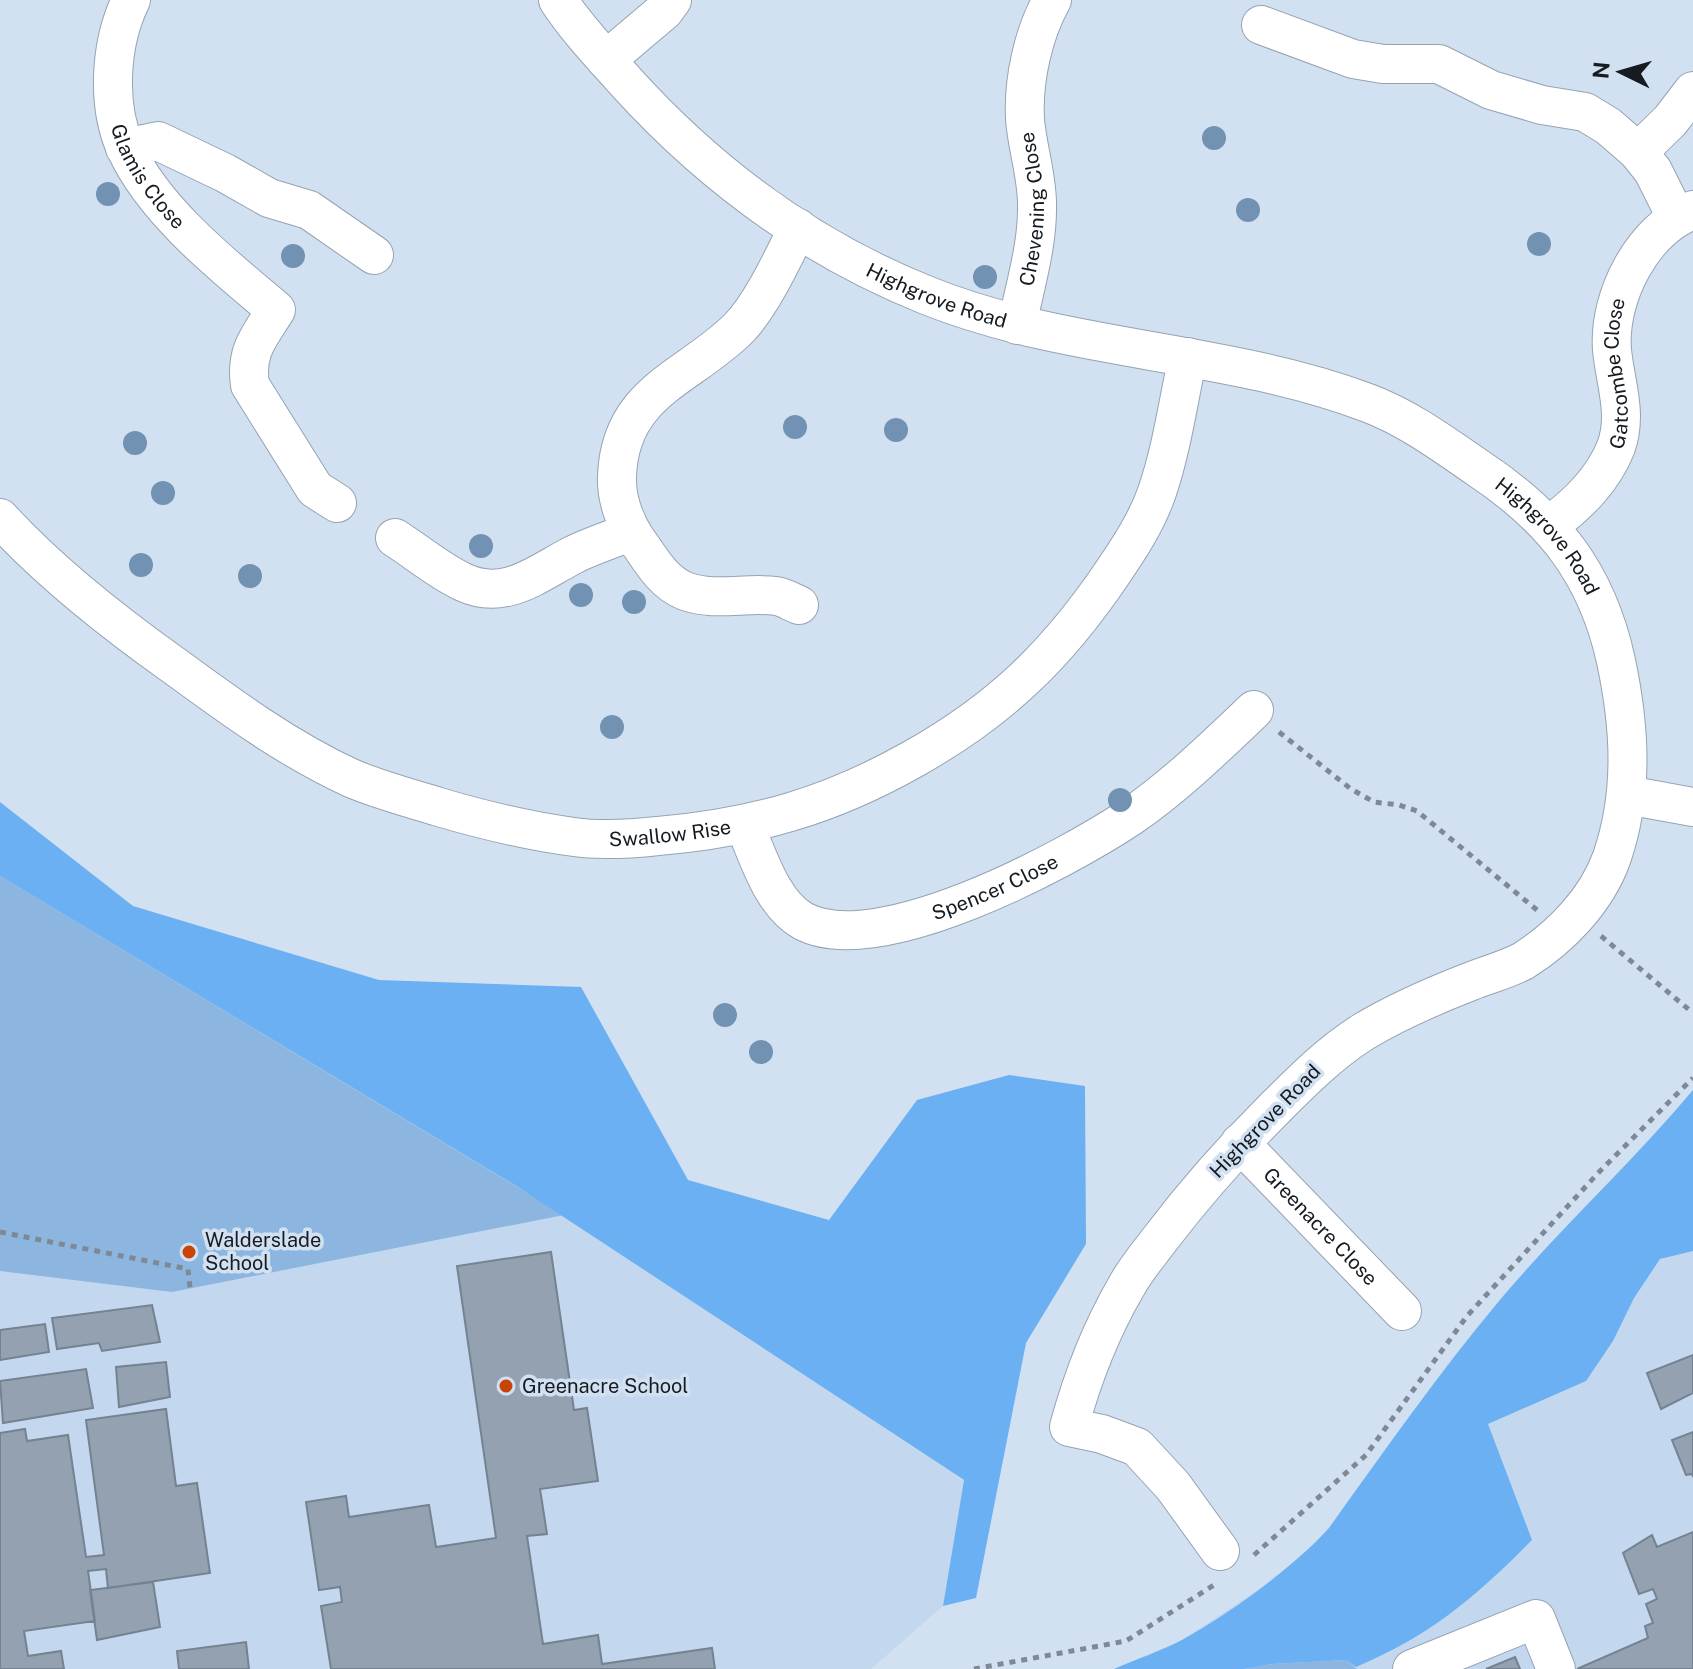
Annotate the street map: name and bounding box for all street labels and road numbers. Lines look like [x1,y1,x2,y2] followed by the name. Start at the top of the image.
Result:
[106,121,190,234] street label: Glamis Close
[1014,130,1049,288] street label: Chevening Close
[862,258,1010,333] street label: Highgrove Road
[1600,295,1633,452] street label: Gatcombe Close
[1490,472,1604,599] street label: Highgrove Road
[608,815,733,851] street label: Swallow Rise
[929,849,1062,925] street label: Spencer Close
[1205,1059,1325,1183] street label: Highgrove Road
[1258,1163,1383,1290] street label: Greenacre Close

